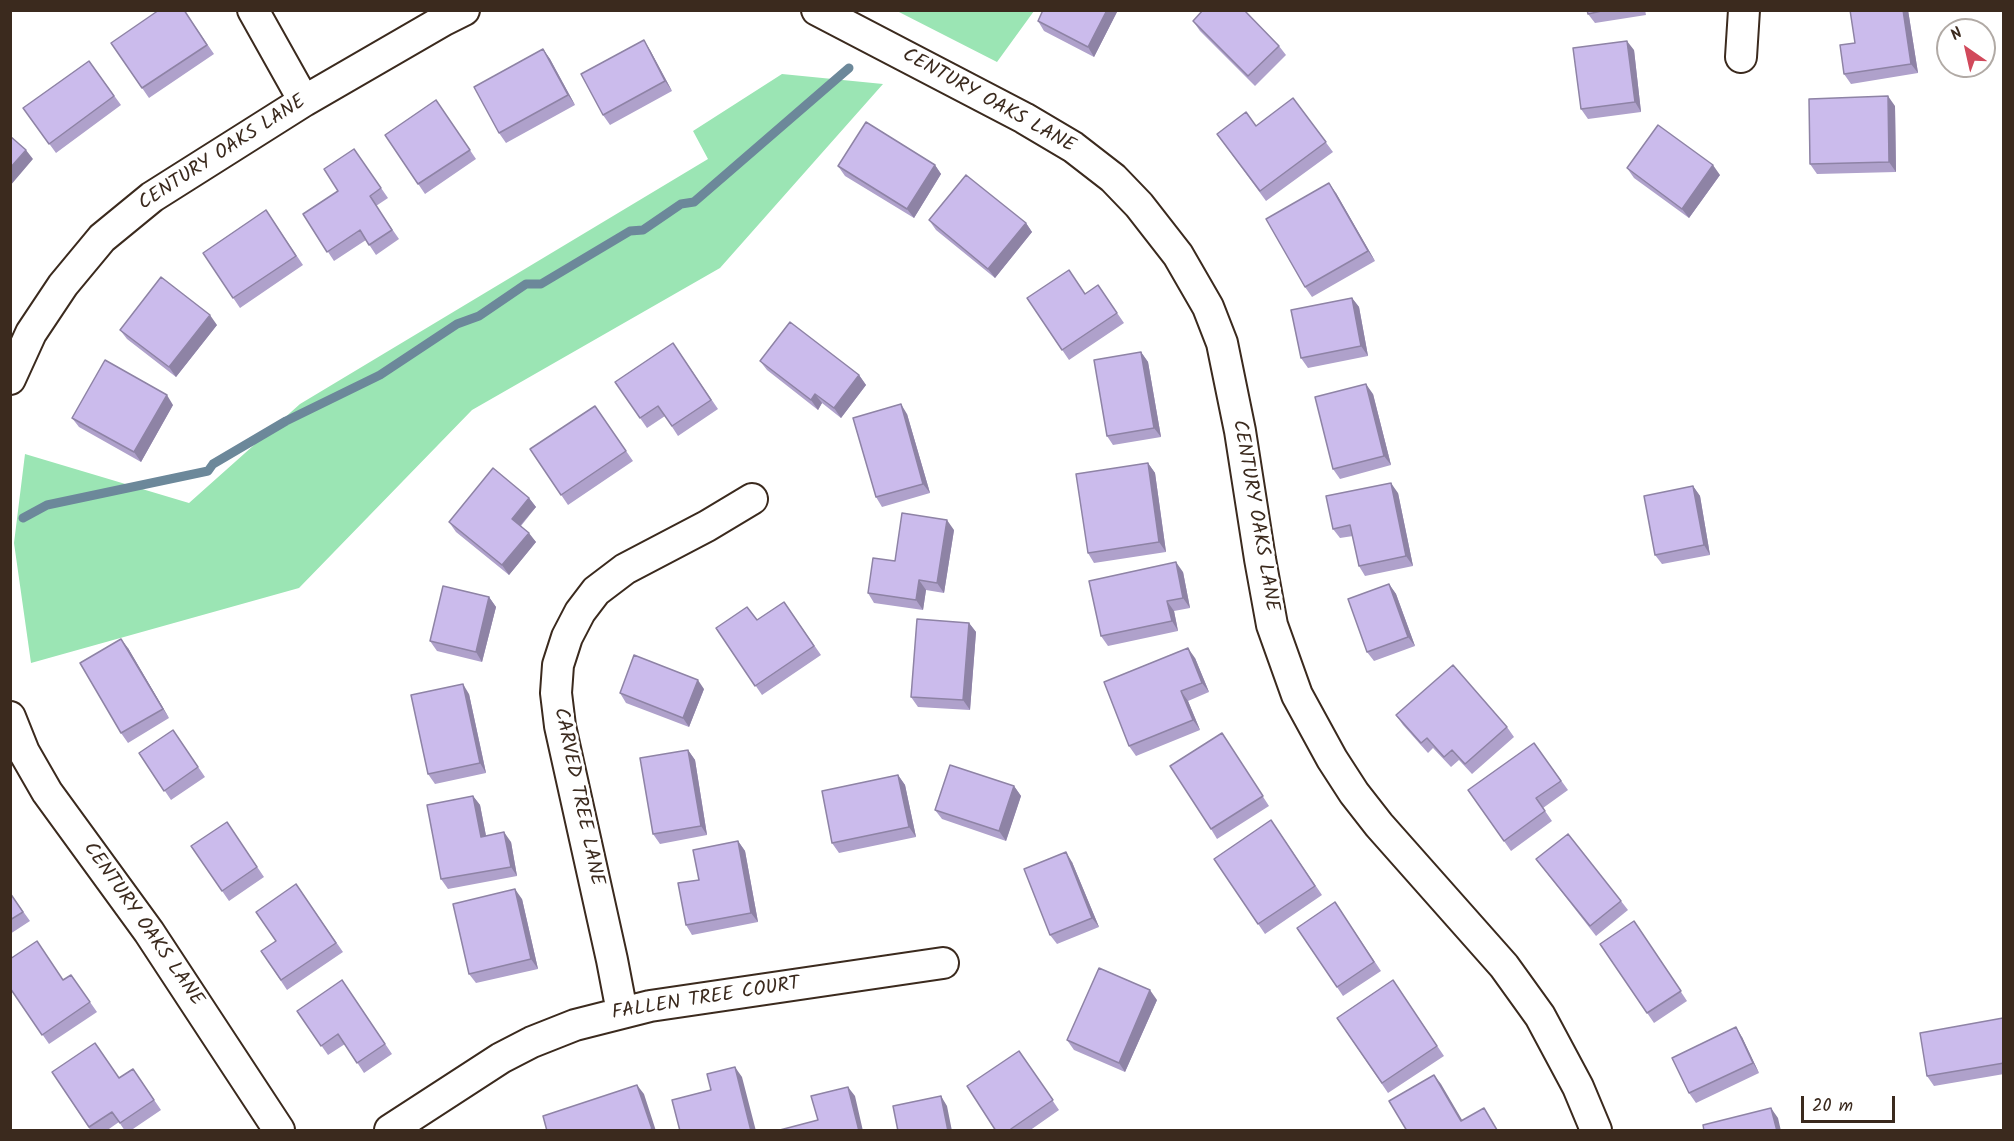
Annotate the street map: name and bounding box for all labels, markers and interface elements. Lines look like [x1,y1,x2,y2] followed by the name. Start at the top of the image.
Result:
[1936,18,1996,78] north arrow
[1946,21,1968,48] text: N
[897,44,1079,160] street label: CENTURY OAKS LANE
[135,91,311,217] street label: CENTURY OAKS LANE
[1225,418,1283,614] street label: CENTURY OAKS LANE
[546,706,608,888] street label: CARVED TREE LANE
[76,839,208,1011] street label: CENTURY OAKS LANE
[610,973,802,1027] street label: FALLEN TREE COURT
[1804,1084,1898,1122] scale bar
[1812,1092,1853,1121] text: 20 m

